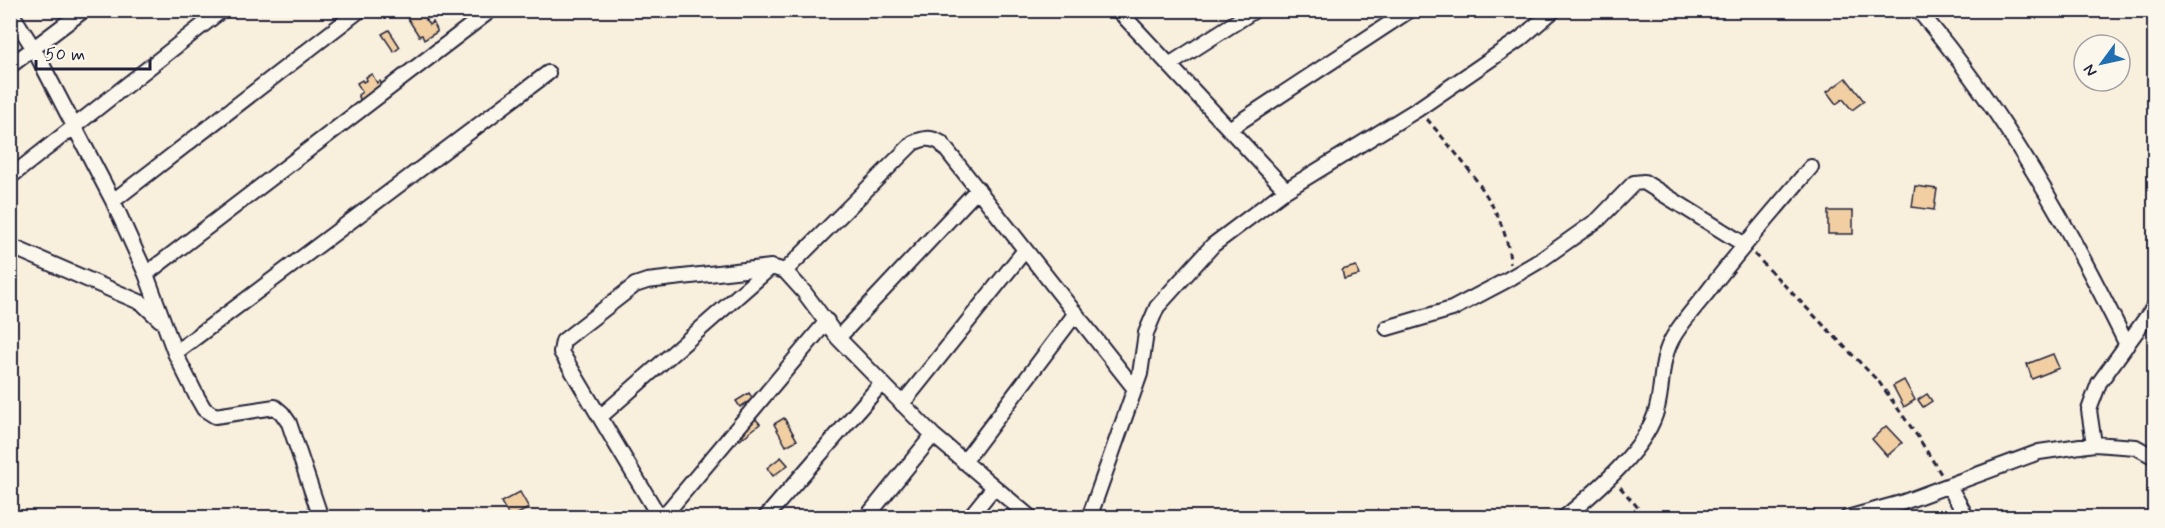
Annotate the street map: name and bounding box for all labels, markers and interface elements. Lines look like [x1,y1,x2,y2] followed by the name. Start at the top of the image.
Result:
[36,33,150,71] scale bar
[2072,33,2132,93] north arrow
[45,43,85,67] text: 50 m
[2079,60,2102,81] text: N

